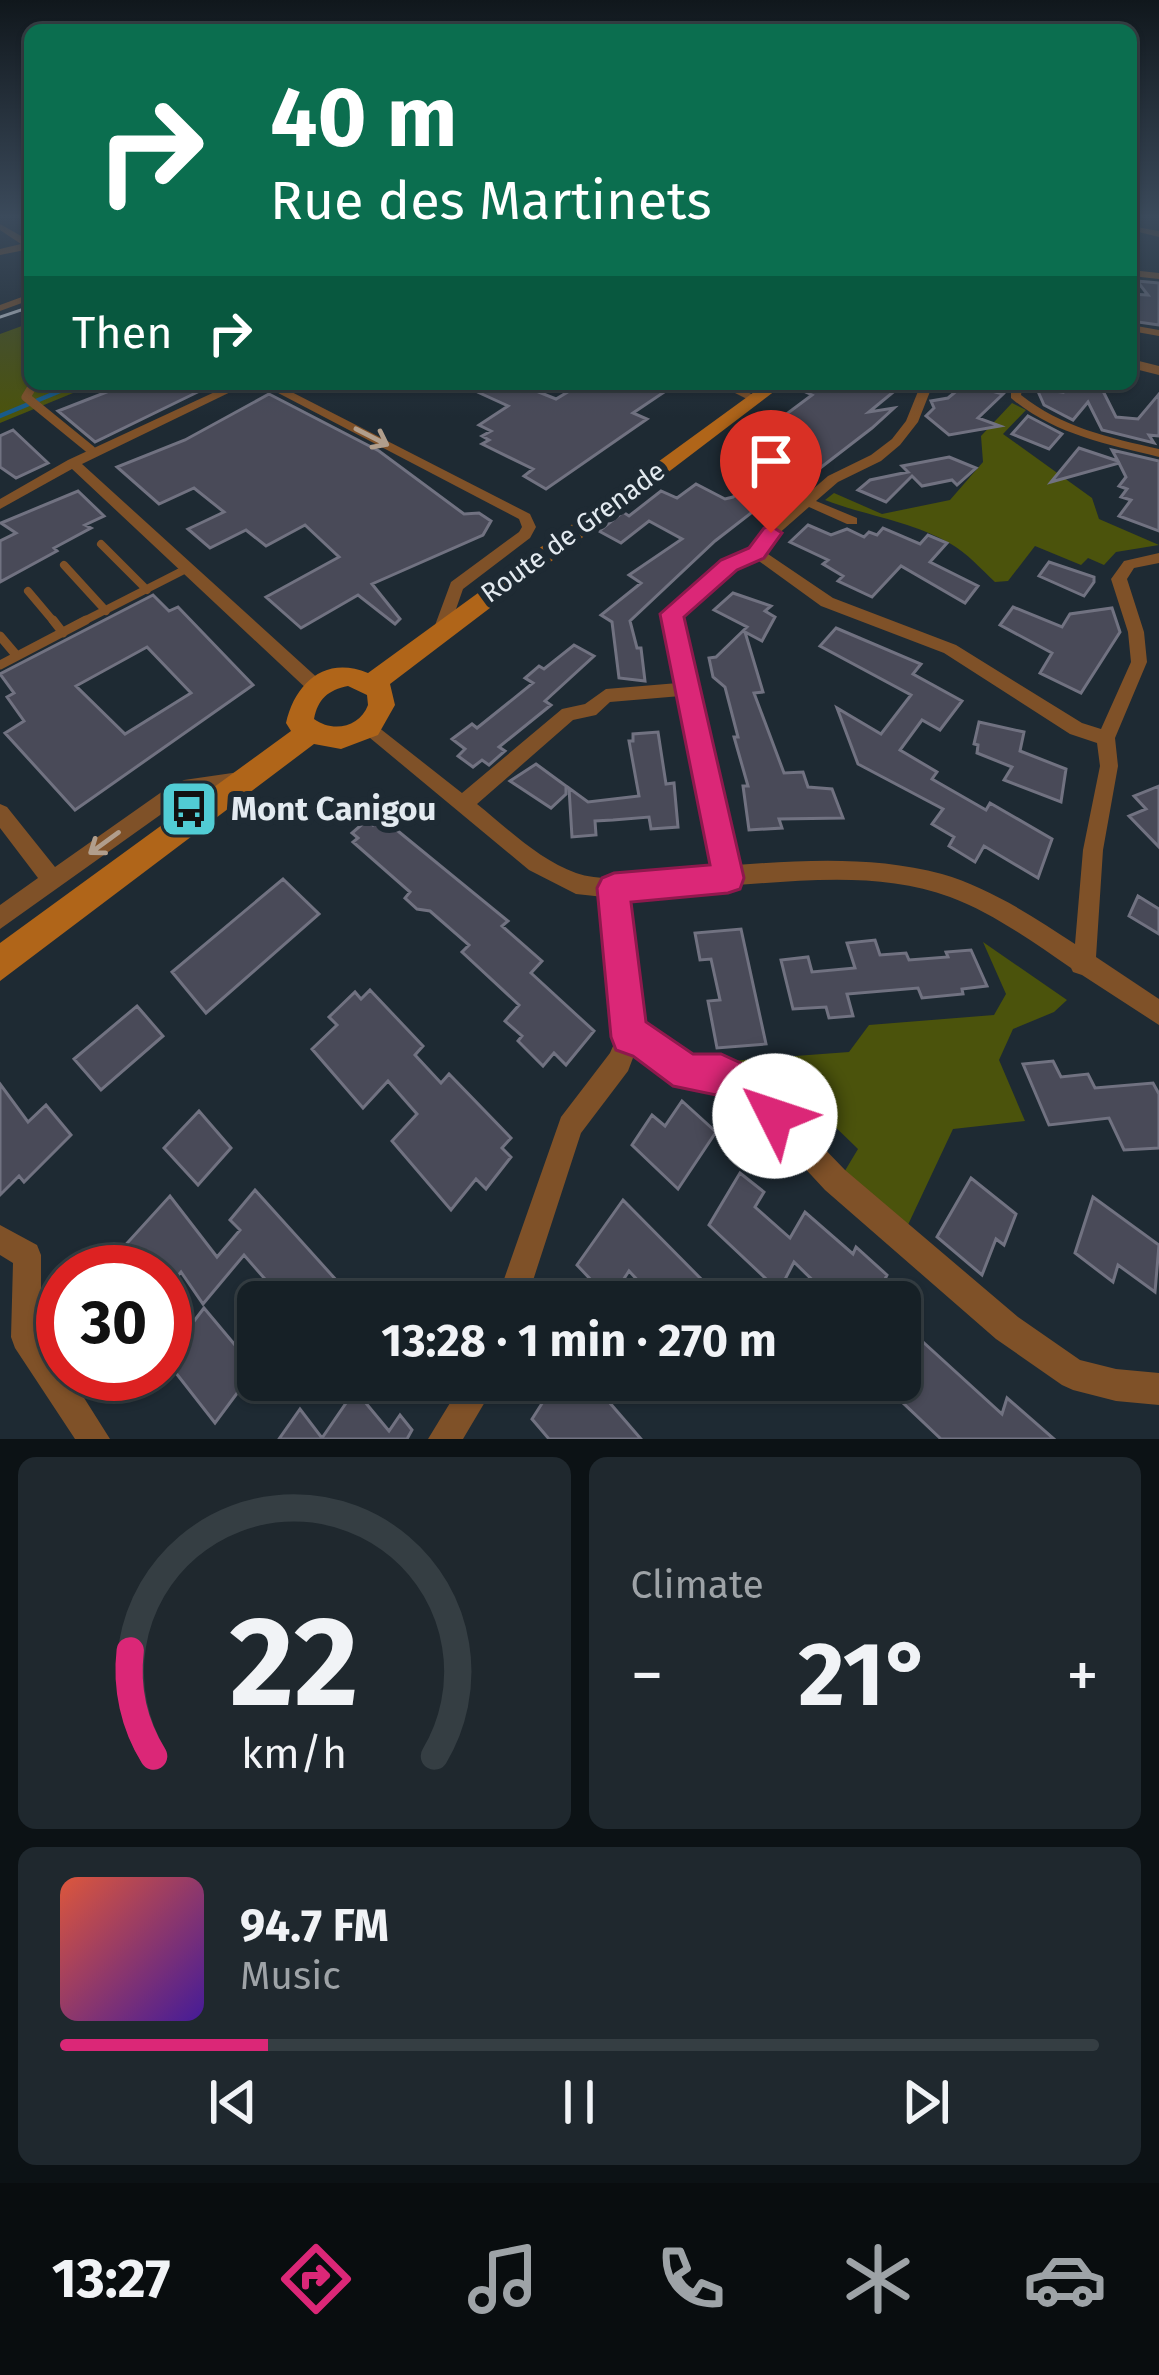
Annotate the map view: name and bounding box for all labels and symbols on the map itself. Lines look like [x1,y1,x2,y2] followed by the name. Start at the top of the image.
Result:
[720,410,822,533] pin
[353,427,389,449] one-way arrow
[475,455,671,609] street label: Route de Grenade
[158,778,220,840] bus stop icon: Mont Canigou
[231,789,437,829] place label: Mont Canigou
[88,829,121,855] one-way arrow
[712,1053,838,1179] position arrow
[36,1245,192,1401] speed limit sign: 30

